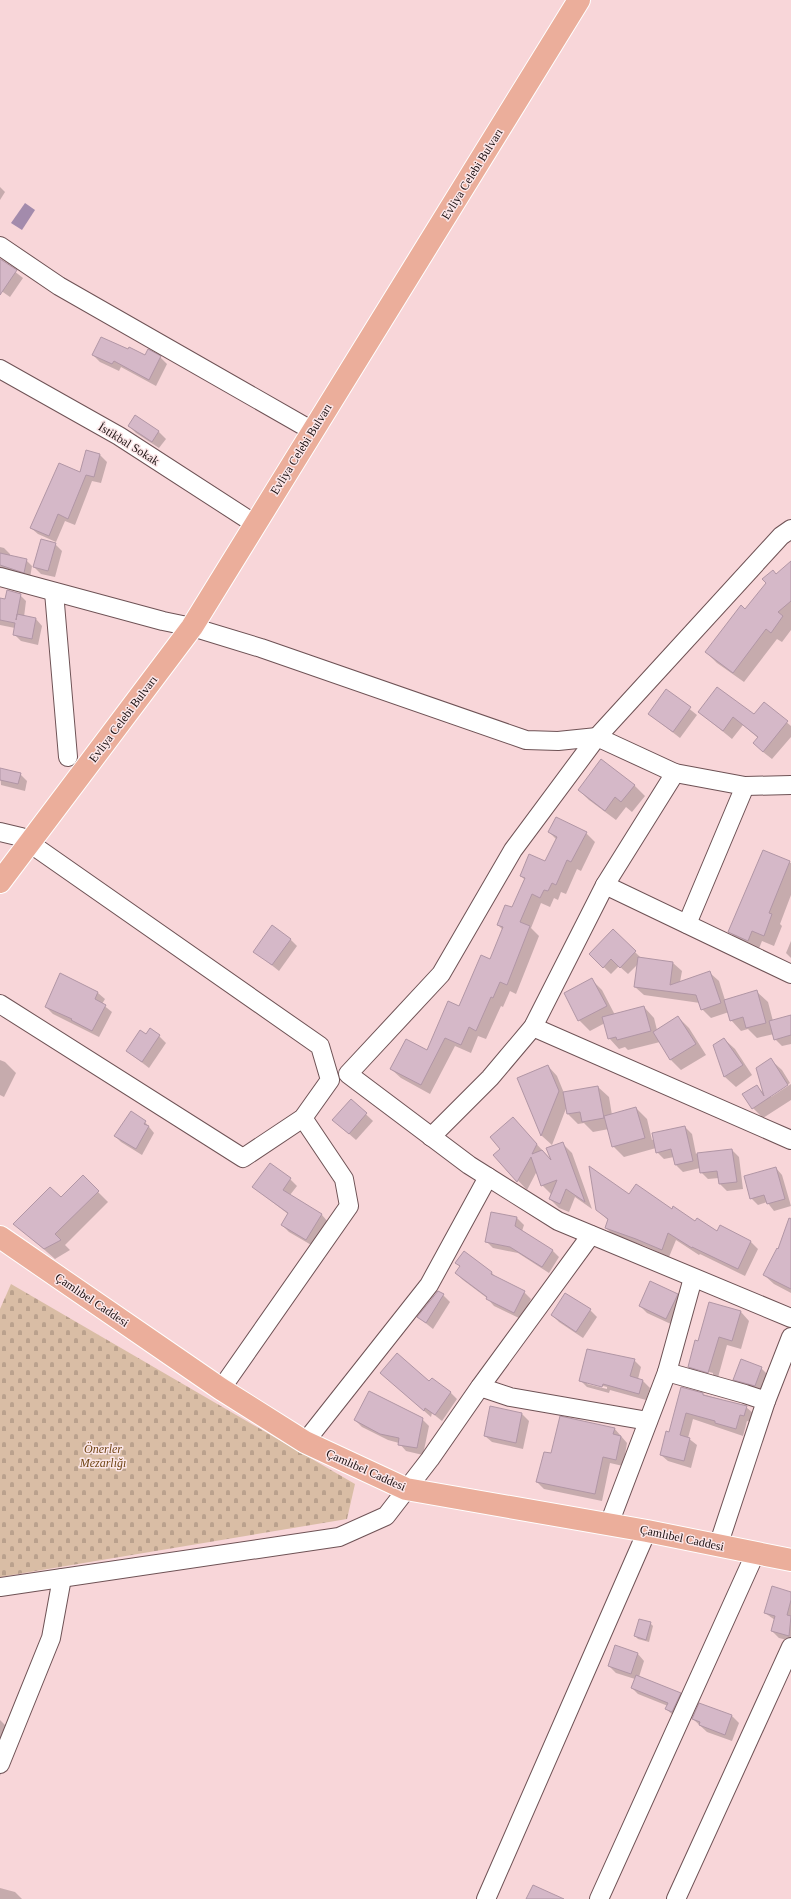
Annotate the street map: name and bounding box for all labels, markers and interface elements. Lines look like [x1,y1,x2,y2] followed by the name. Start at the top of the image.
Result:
[438,125,506,222] street label: Evliya Celebi Bulvarı
[267,400,335,497] street label: Evliya Celebi Bulvarı
[96,420,162,468] street label: İstikbal Sokak
[86,672,160,765] street label: Evliya Celebi Bulvarı
[53,1270,132,1330] street label: Çamlıbel Caddesi
[79,1441,126,1470] park label: Önerler Mezarlığı
[324,1446,409,1494] street label: Çamlıbel Caddesi
[639,1522,726,1554] street label: Çamlıbel Caddesi

